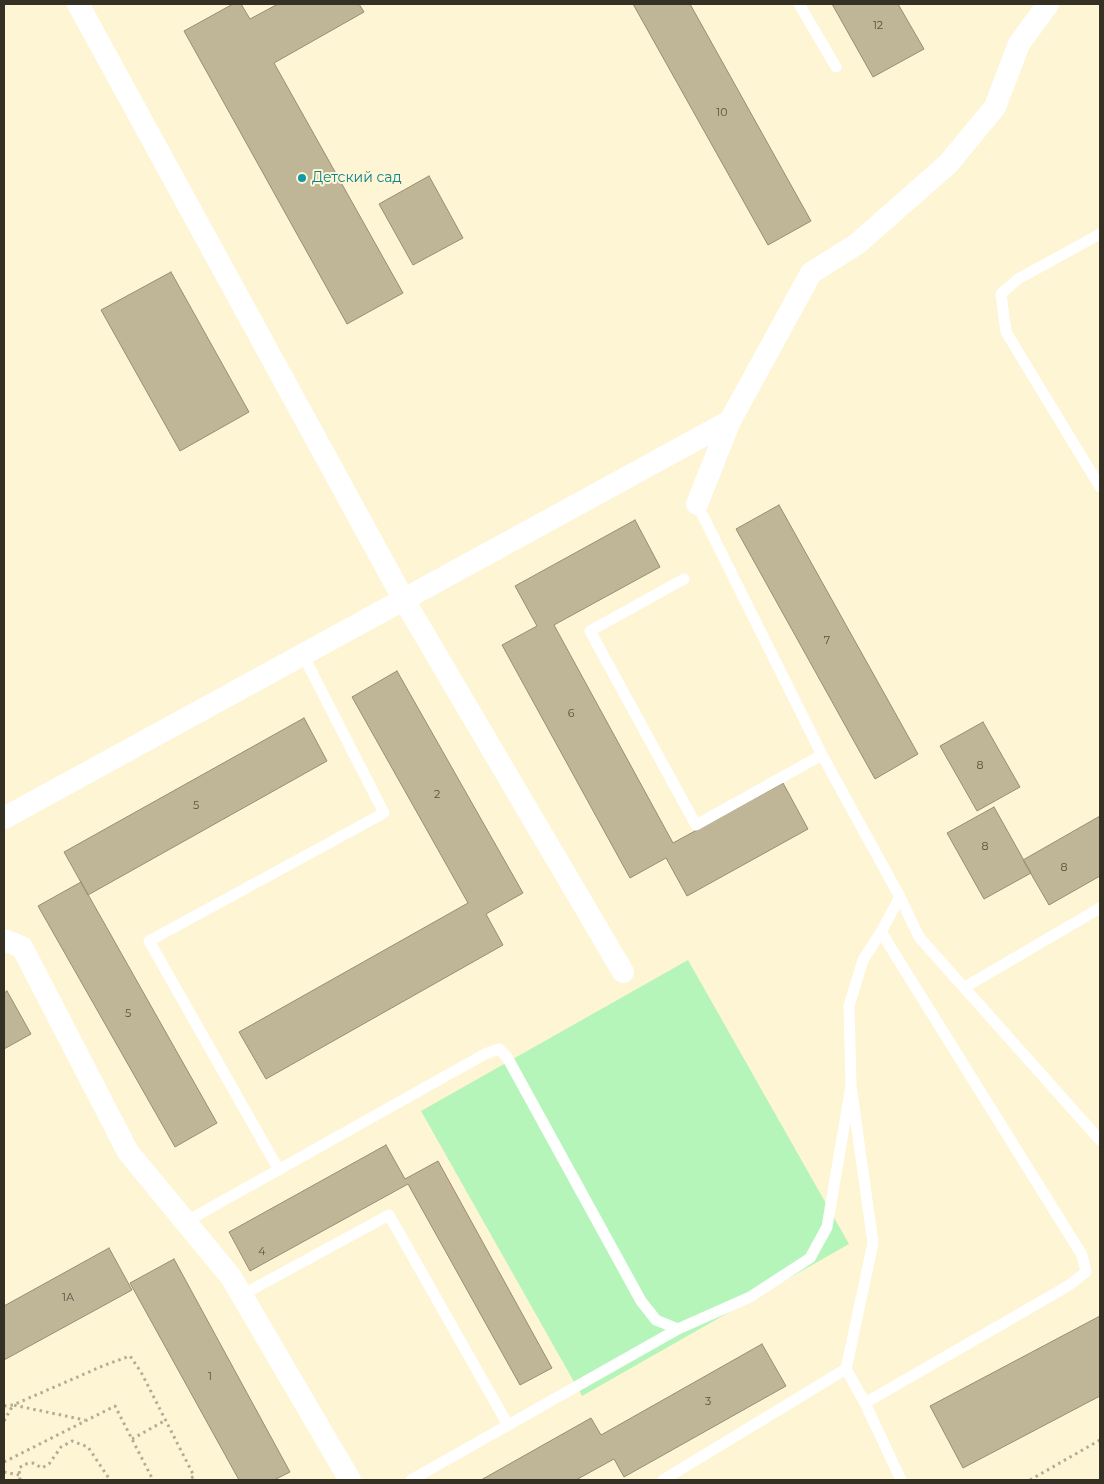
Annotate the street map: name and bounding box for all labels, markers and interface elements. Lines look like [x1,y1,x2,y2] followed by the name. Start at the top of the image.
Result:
[873,19,883,33] house number: 12
[716,106,728,120] house number: 10
[312,170,402,186] place label: Детский сад
[296,172,308,184] marker: Детский сад
[824,634,830,648] house number: 7
[568,707,574,721] house number: 6
[976,759,984,773] house number: 8
[434,788,440,802] house number: 2
[193,799,199,813] house number: 5
[981,840,989,854] house number: 8
[1060,861,1068,875] house number: 8
[125,1007,131,1021] house number: 5
[258,1245,266,1259] house number: 4
[62,1291,74,1305] house number: 1А
[208,1370,212,1384] house number: 1
[705,1395,711,1409] house number: 3

